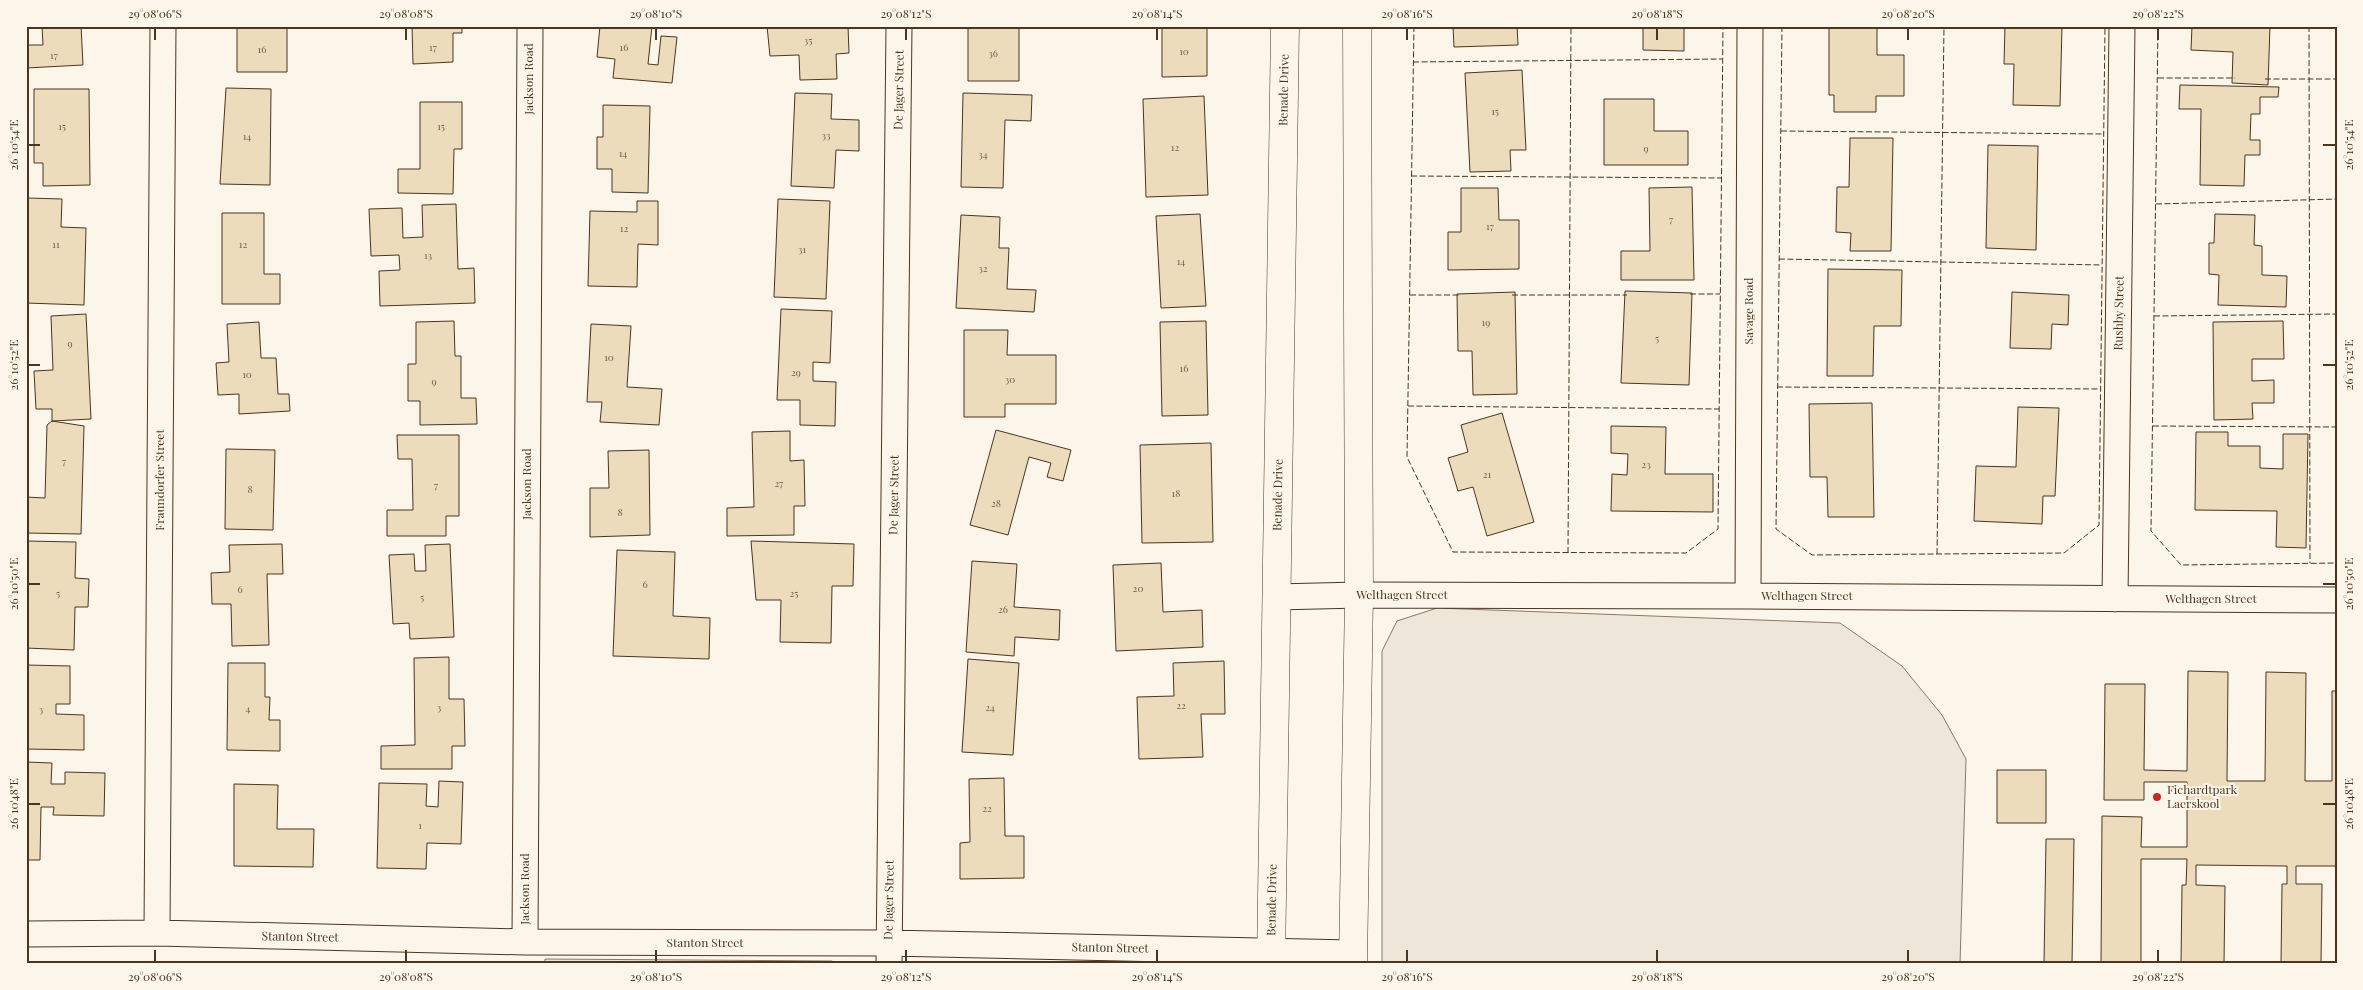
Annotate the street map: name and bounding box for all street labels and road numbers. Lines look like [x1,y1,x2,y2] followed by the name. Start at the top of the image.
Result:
[520,43,536,116] street label: Jackson Road
[889,49,907,130] street label: De Jager Street
[1274,54,1292,126] street label: Benade Drive
[2109,275,2127,350] street label: Rushby Street
[1740,278,1756,344] street label: Savage Road
[151,429,167,531] street label: Fraundorfer Street
[518,448,534,521] street label: Jackson Road
[884,454,902,535] street label: De Jager Street
[1268,459,1286,531] street label: Benade Drive
[1355,586,1448,602] street label: Welthagen Street
[1760,587,1853,603] street label: Welthagen Street
[2164,590,2257,606] street label: Welthagen Street
[516,853,532,926] street label: Jackson Road
[879,859,897,940] street label: De Jager Street
[1262,864,1280,936] street label: Benade Drive
[261,927,339,945] street label: Stanton Street
[666,934,744,950] street label: Stanton Street
[1071,938,1149,956] street label: Stanton Street

